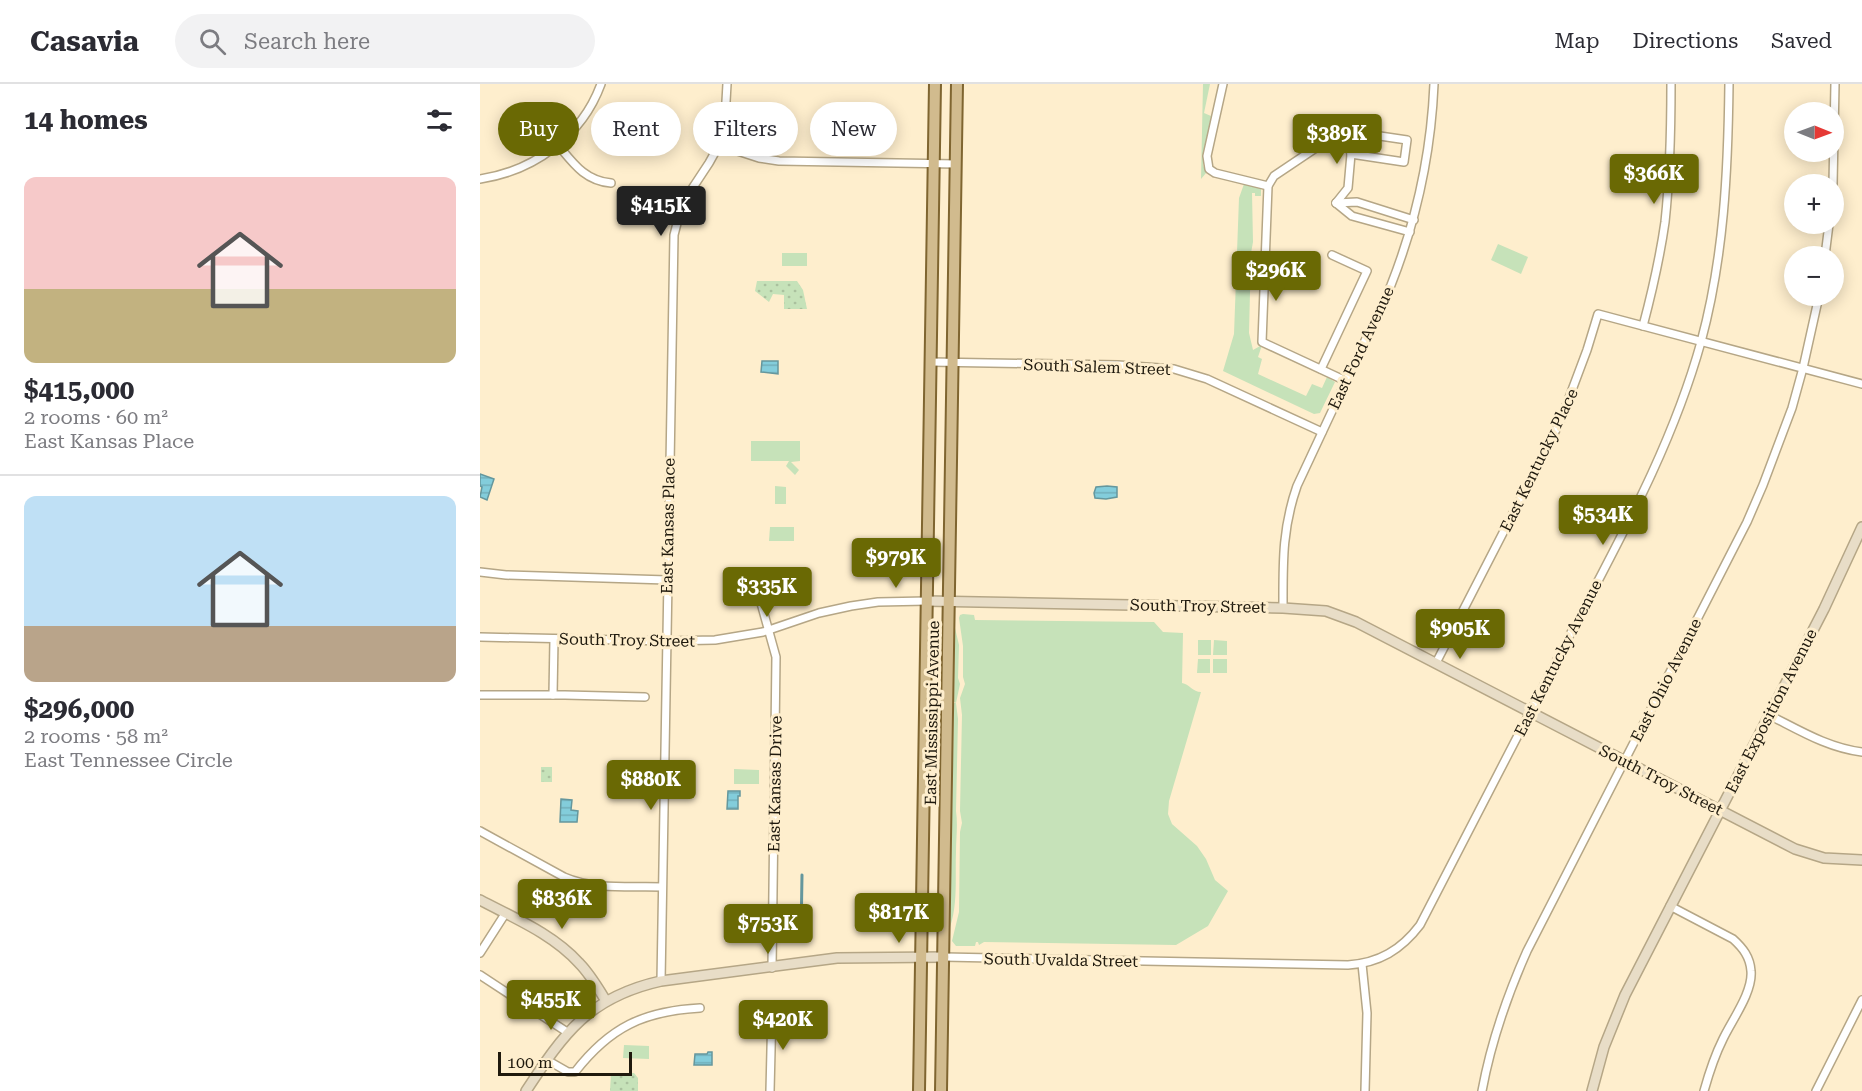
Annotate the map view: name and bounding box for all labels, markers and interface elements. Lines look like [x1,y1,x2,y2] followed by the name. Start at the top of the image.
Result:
[175,14,595,68] search box
[30,25,139,58] text: Casavia
[196,25,229,58] icon: search
[244,29,370,54] text: Search here
[1555,29,1599,53] text: Map
[1632,29,1738,53] text: Directions
[1771,29,1832,53] text: Saved
[498,102,579,156] chip: Buy
[591,102,681,156] chip: Rent
[693,102,798,156] chip: Filters
[810,102,897,156] chip: New
[1784,102,1844,162] north arrow
[1784,102,1844,306] map controls
[423,104,456,137] icon: filters
[24,105,148,135] text: 14 homes
[1295,114,1379,165] pin: $389K
[1307,121,1367,145] text: $389K
[1612,154,1696,205] pin: $366K
[1624,161,1684,185] text: $366K
[1784,174,1844,234] button: +
[619,186,703,237] pin: $415K
[631,193,691,217] text: $415K
[186,216,294,324] icon: home
[1784,246,1844,306] button: −
[1234,251,1318,302] pin: $296K
[1246,258,1306,282] text: $296K
[1324,283,1398,412] street label: East Ford Avenue
[1023,355,1171,379] street label: South Salem Street
[24,375,134,405] text: $415,000
[1496,385,1582,535] street label: East Kentucky Place
[24,405,168,429] text: 2 rooms · 60 m²
[24,429,194,453] text: East Kansas Place
[657,458,679,594] street label: East Kansas Place
[1561,495,1645,546] pin: $534K
[1573,502,1633,526] text: $534K
[186,535,294,643] icon: home
[854,538,938,589] pin: $979K
[866,545,926,569] text: $979K
[725,567,809,618] pin: $335K
[737,574,797,598] text: $335K
[1510,577,1606,739] street label: East Kentucky Avenue
[1130,595,1266,617] street label: South Troy Street
[1418,609,1502,660] pin: $905K
[1627,615,1705,745] street label: East Ohio Avenue
[1430,616,1490,640] text: $905K
[921,620,943,806] street label: East Mississippi Avenue
[1721,626,1821,796] street label: East Exposition Avenue
[559,629,695,651] street label: South Troy Street
[24,694,134,724] text: $296,000
[764,715,786,852] street label: East Kansas Drive
[24,724,168,748] text: 2 rooms · 58 m²
[1596,741,1726,819] street label: South Troy Street
[24,748,233,772] text: East Tennessee Circle
[609,760,693,811] pin: $880K
[621,767,681,791] text: $880K
[520,879,604,930] pin: $836K
[532,886,592,910] text: $836K
[857,893,941,944] pin: $817K
[869,900,929,924] text: $817K
[726,904,810,955] pin: $753K
[738,911,798,935] text: $753K
[984,949,1138,971] street label: South Uvalda Street
[509,980,593,1031] pin: $455K
[521,987,581,1011] text: $455K
[741,1000,825,1051] pin: $420K
[753,1007,813,1031] text: $420K
[498,1049,632,1076] scale bar
[507,1053,553,1072] text: 100 m

